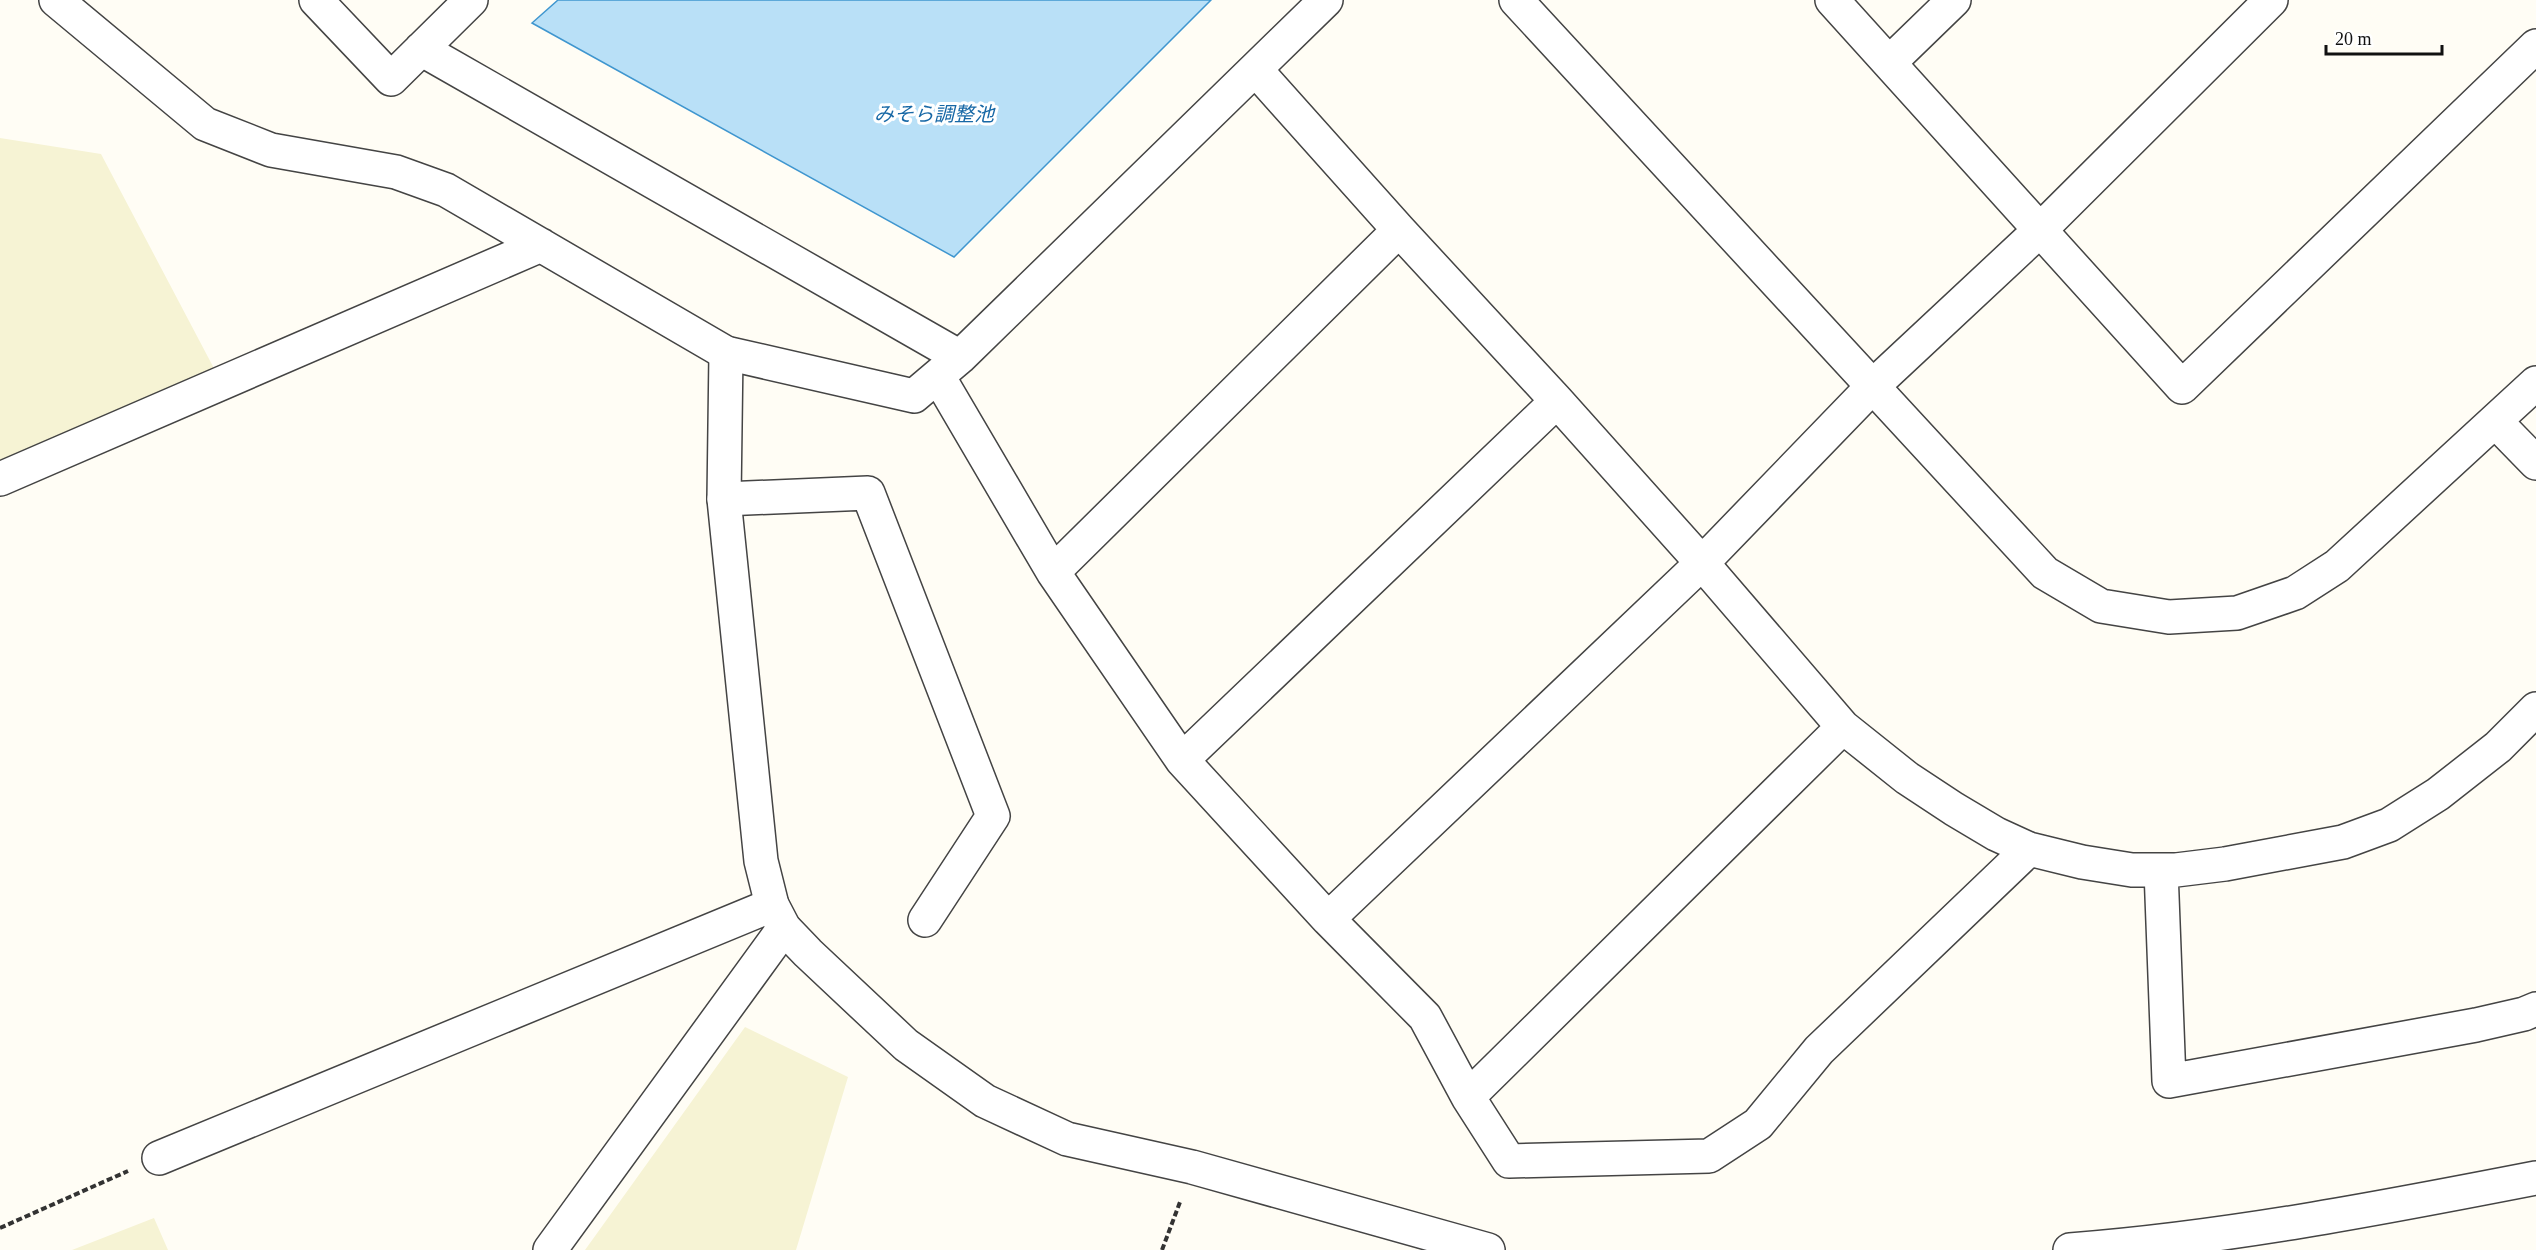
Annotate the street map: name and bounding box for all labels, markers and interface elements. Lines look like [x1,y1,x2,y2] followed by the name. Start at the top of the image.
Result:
[2326,18,2442,56] scale bar
[2335,29,2372,49] text: 20 m
[874,103,996,125] water label: みそら調整池

